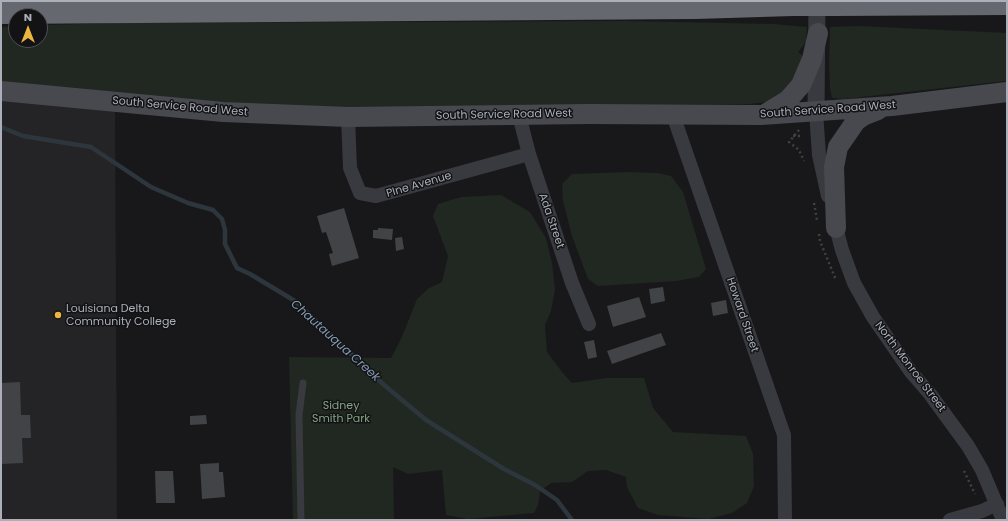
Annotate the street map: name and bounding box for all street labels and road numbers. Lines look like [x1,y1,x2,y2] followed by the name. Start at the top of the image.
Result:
[112,94,248,120] street label: South Service Road West
[760,99,896,121] street label: South Service Road West
[436,107,572,123] street label: South Service Road West
[385,169,453,201] street label: PIne Avenue
[535,192,567,250] street label: Ada Street
[723,276,761,354] street label: Howard Street
[872,319,948,415] street label: North Monroe Street

